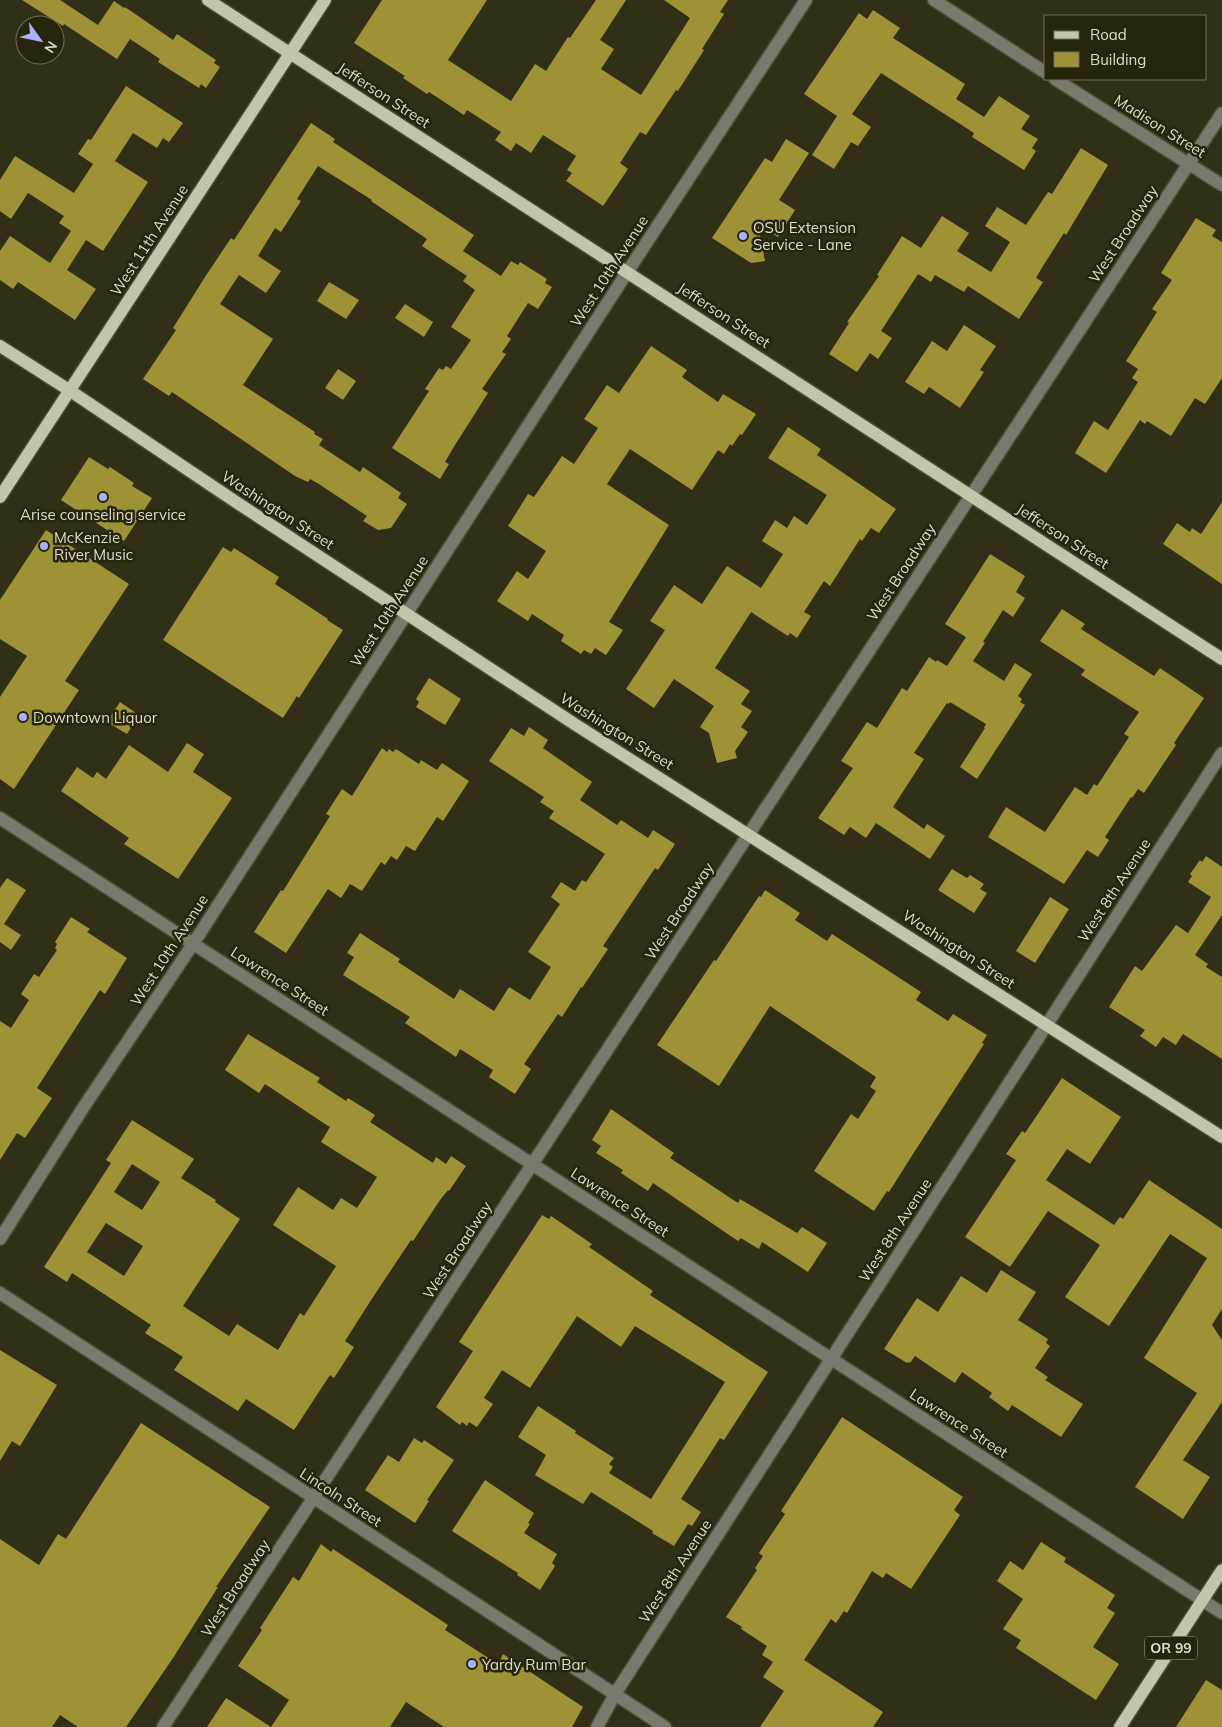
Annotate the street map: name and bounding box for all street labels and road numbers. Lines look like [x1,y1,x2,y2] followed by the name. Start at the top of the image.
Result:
[334,58,434,132] street label: Jefferson Street
[1111,90,1209,162] street label: Madison Street
[106,181,192,299] street label: West 11th Avenue
[1084,182,1162,286] street label: West Broadway
[566,212,652,330] street label: West 10th Avenue
[674,278,774,352] street label: Jefferson Street
[218,467,338,553] street label: Washington Street
[1013,499,1113,573] street label: Jefferson Street
[862,520,940,624] street label: West Broadway
[346,552,432,670] street label: West 10th Avenue
[557,688,677,774] street label: Washington Street
[1073,835,1155,945] street label: West 8th Avenue
[640,859,718,963] street label: West Broadway
[126,891,212,1009] street label: West 10th Avenue
[899,906,1019,992] street label: Washington Street
[227,942,333,1020] street label: Lawrence Street
[567,1163,673,1241] street label: Lawrence Street
[854,1175,936,1285] street label: West 8th Avenue
[418,1198,496,1302] street label: West Broadway
[906,1384,1012,1462] street label: Lawrence Street
[296,1463,386,1531] street label: Lincoln Street
[634,1516,716,1626] street label: West 8th Avenue
[196,1536,274,1640] street label: West Broadway
[1145,1636,1197,1660] road number: OR 99

